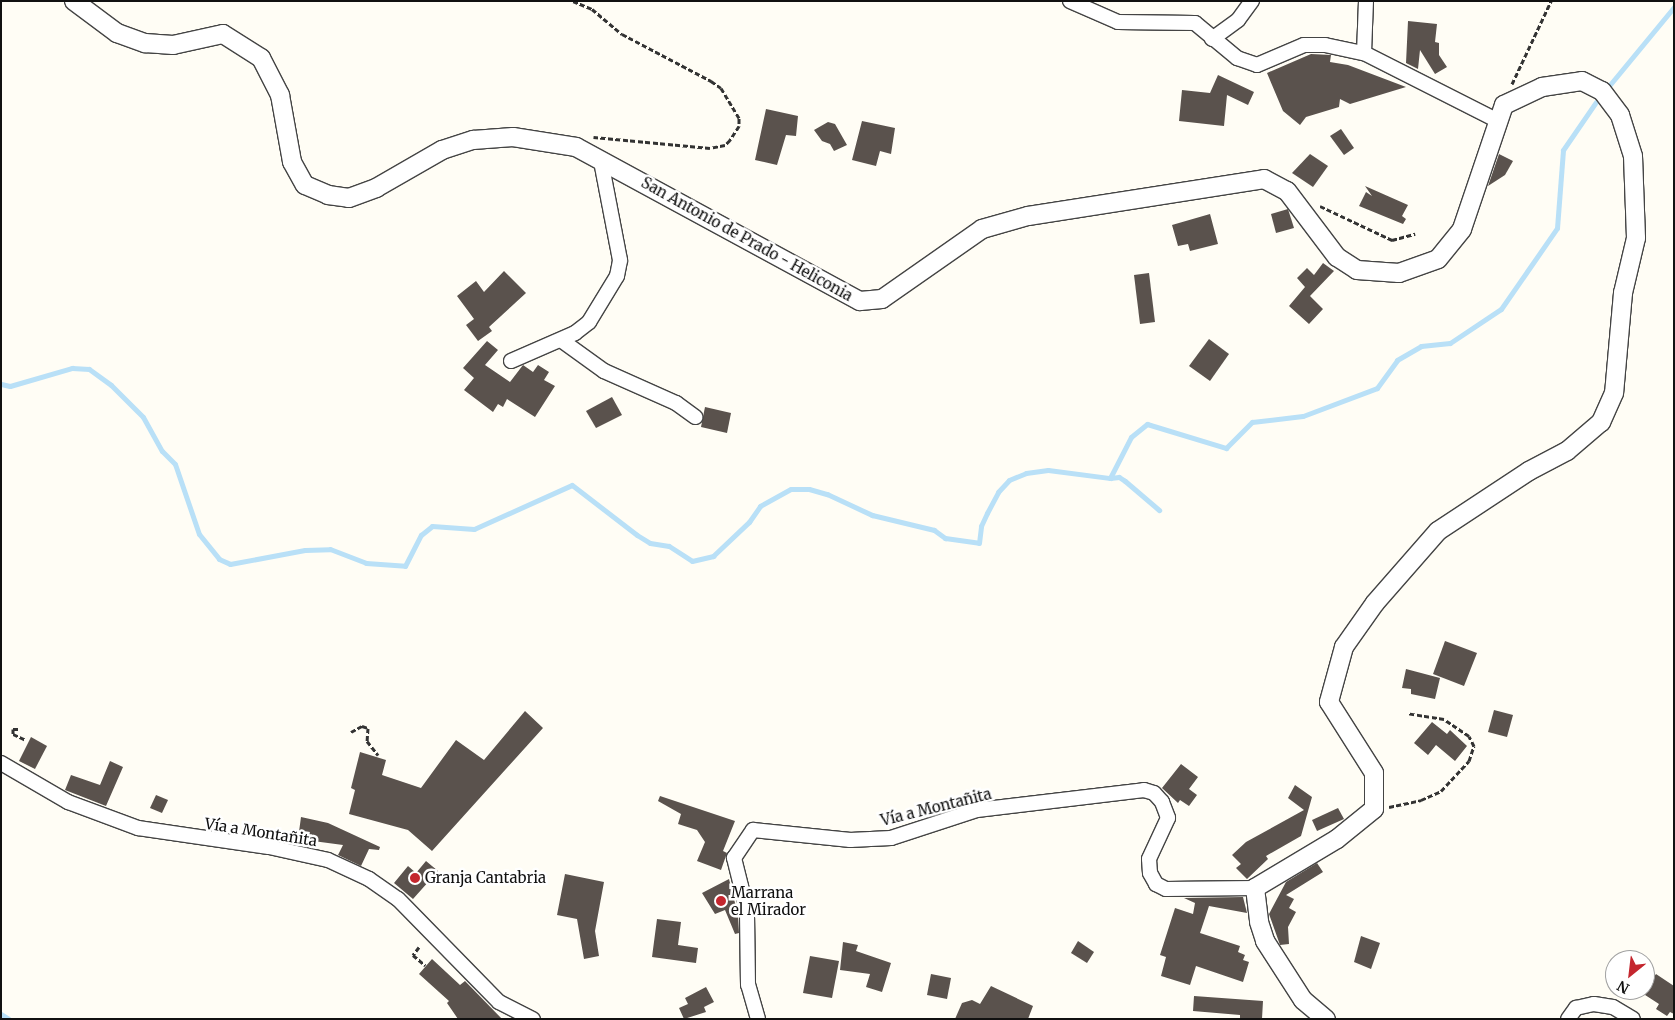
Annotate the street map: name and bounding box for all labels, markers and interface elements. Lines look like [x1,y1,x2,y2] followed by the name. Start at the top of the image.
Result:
[638,173,856,305] street label: San Antonio de Prado - Heliconia
[879,785,993,829] street label: Vía a Montañita
[204,814,318,850] street label: Vía a Montañita
[425,869,546,887] place label: Granja Cantabria
[409,872,421,884] marker: Granja Cantabria
[731,883,806,918] place label: Marrana el Mirador
[715,895,727,907] marker: Marrana el Mirador
[1605,950,1655,1000] north arrow
[1614,977,1632,998] text: N

